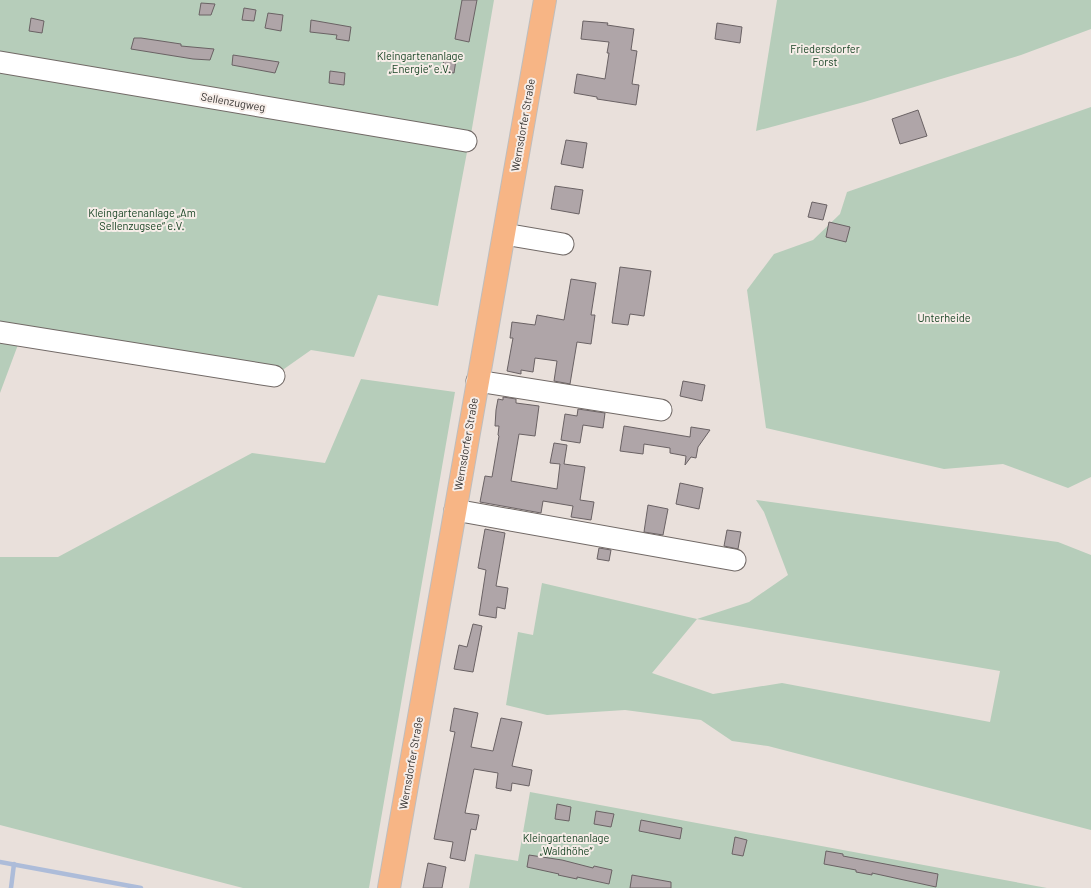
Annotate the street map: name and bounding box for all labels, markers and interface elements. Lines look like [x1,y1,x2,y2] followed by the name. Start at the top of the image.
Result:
[790,42,860,68] park label: Friedersdorfer Forst
[377,49,463,75] park label: Kleingartenanlage „Energie“ e.V.
[508,77,537,172] street label: Wernsdorfer Straße
[200,89,266,114] street label: Sellenzugweg
[88,206,196,232] park label: Kleingartenanlage „Am Sellenzugsee“ e.V.
[917,311,971,324] park label: Unterheide
[451,396,480,491] street label: Wernsdorfer Straße
[396,715,425,810] street label: Wernsdorfer Straße
[523,831,609,857] park label: Kleingartenanlage „Waldhöhe“

